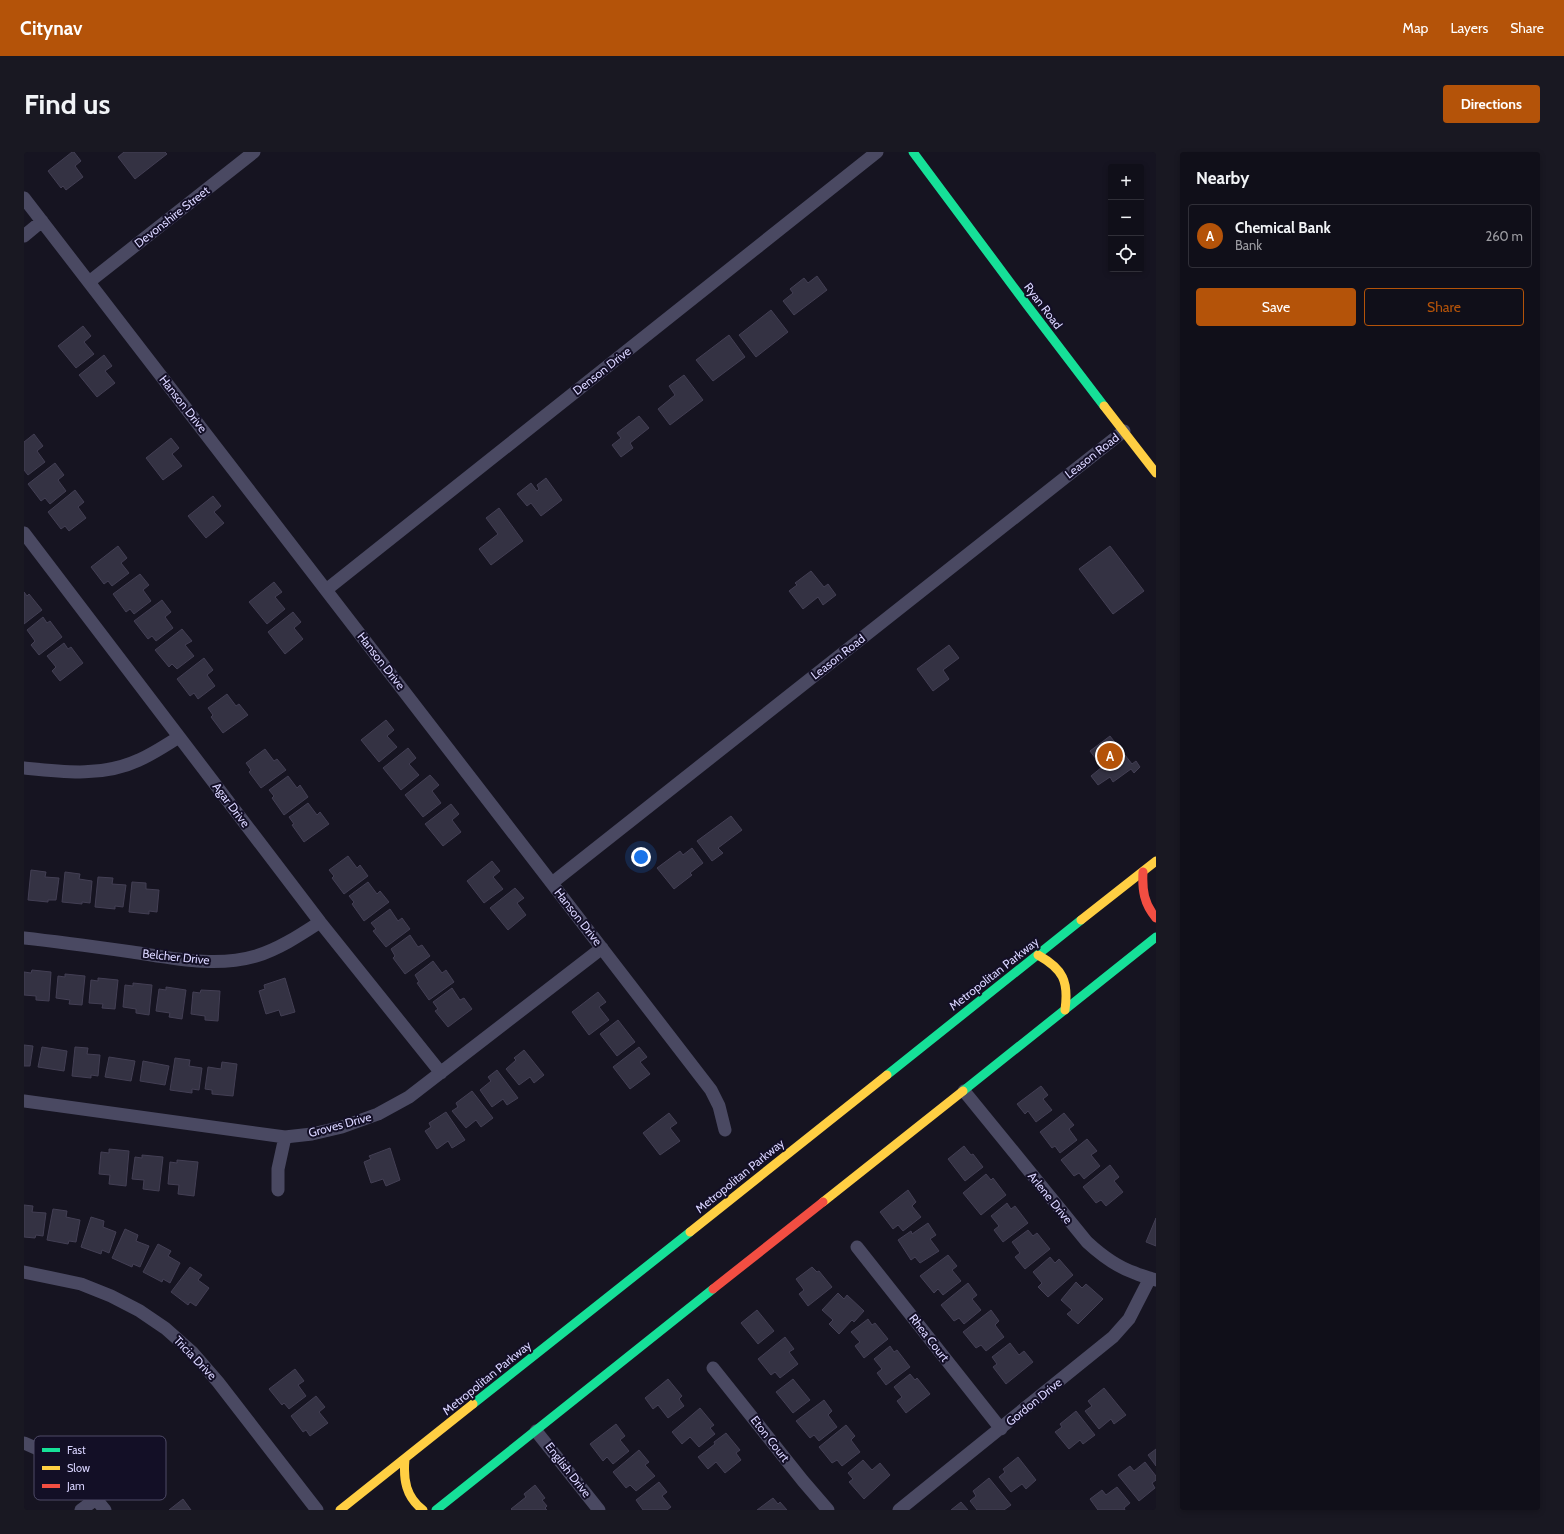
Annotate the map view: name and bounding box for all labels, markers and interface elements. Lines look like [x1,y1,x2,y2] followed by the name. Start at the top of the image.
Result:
[20,17,82,40] text: Citynav
[1403,19,1428,37] text: Map
[1450,19,1488,37] text: Layers
[1510,19,1544,37] text: Share
[1443,85,1540,123] button: Directions
[24,87,110,121] text: Find us
[1108,164,1144,272] map controls
[1108,164,1144,200] button: +
[1196,168,1249,188] text: Nearby
[131,183,212,251] street label: Devonshire Street
[1108,200,1144,236] button: −
[1235,219,1331,237] text: Chemical Bank
[1206,228,1214,244] text: A
[1485,228,1523,244] text: 260 m
[1108,236,1144,272] button: locate
[1235,237,1262,253] text: Bank
[1021,279,1066,332] street label: Ryan Road
[1196,288,1356,326] button: Save
[1364,288,1524,326] button: Share
[570,343,634,398] street label: Denson Drive
[156,372,210,435] street label: Hanson Drive
[1062,430,1122,481] street label: Leason Road
[354,629,408,692] street label: Hanson Drive
[808,631,868,682] street label: Leason Road
[1097,741,1123,771] pin: A
[210,779,253,830] street label: Agar Drive
[631,847,651,867] your location
[551,885,605,948] street label: Hanson Drive
[946,934,1042,1013] street label: Metropolitan Parkway
[142,946,210,967] street label: Belcher Drive
[307,1109,373,1140] street label: Groves Drive
[692,1135,787,1216] street label: Metropolitan Parkway
[1025,1169,1076,1227] street label: Arlene Drive
[906,1311,953,1364] street label: Rhea Court
[171,1333,220,1383] street label: Tricia Drive
[439,1337,534,1418] street label: Metropolitan Parkway
[1003,1374,1065,1429] street label: Gordon Drive
[748,1413,793,1465] street label: Eton Court
[34,1436,166,1500] legend
[542,1439,595,1500] street label: English Drive
[67,1443,86,1457] text: Fast
[67,1461,90,1475] text: Slow
[66,1479,85,1493] text: Jam

